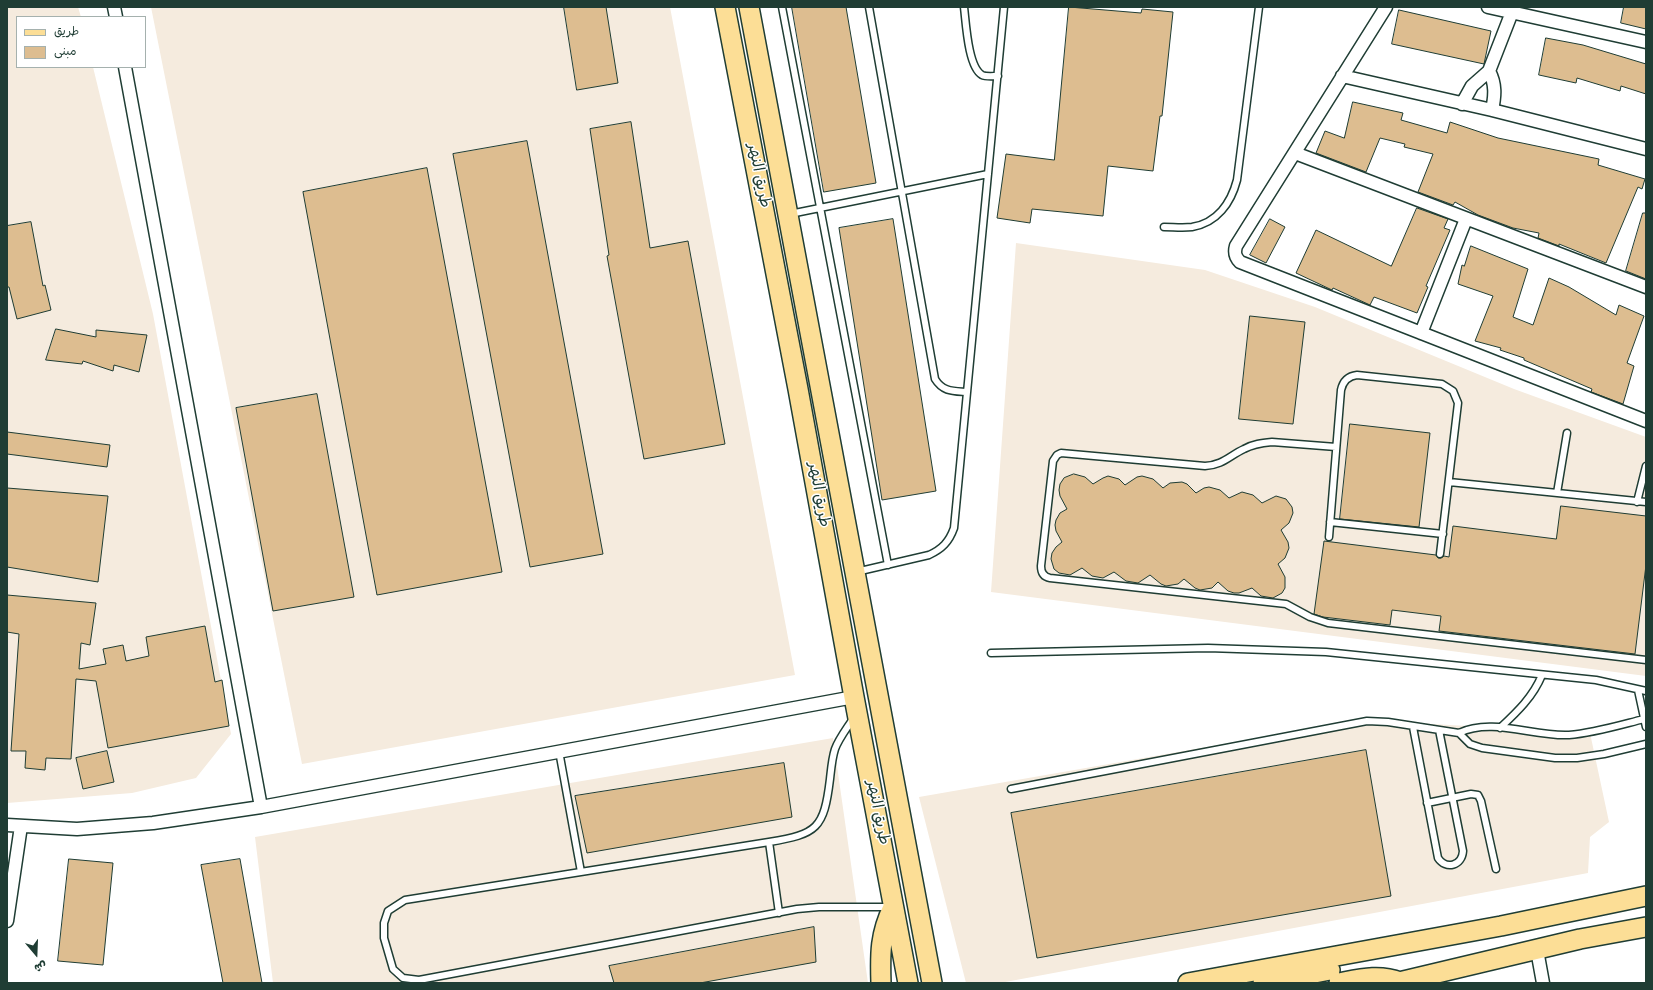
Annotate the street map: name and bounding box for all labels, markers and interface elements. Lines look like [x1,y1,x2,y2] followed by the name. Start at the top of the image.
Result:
[16,16,146,68] legend
[54,24,79,41] text: طريق
[54,44,77,61] text: مبنى
[741,142,773,210] street label: طريق النهر
[802,461,832,529] street label: طريق النهر
[860,779,892,847] street label: طريق النهر
[16,934,56,974] north arrow
[32,956,48,975] text: ش

